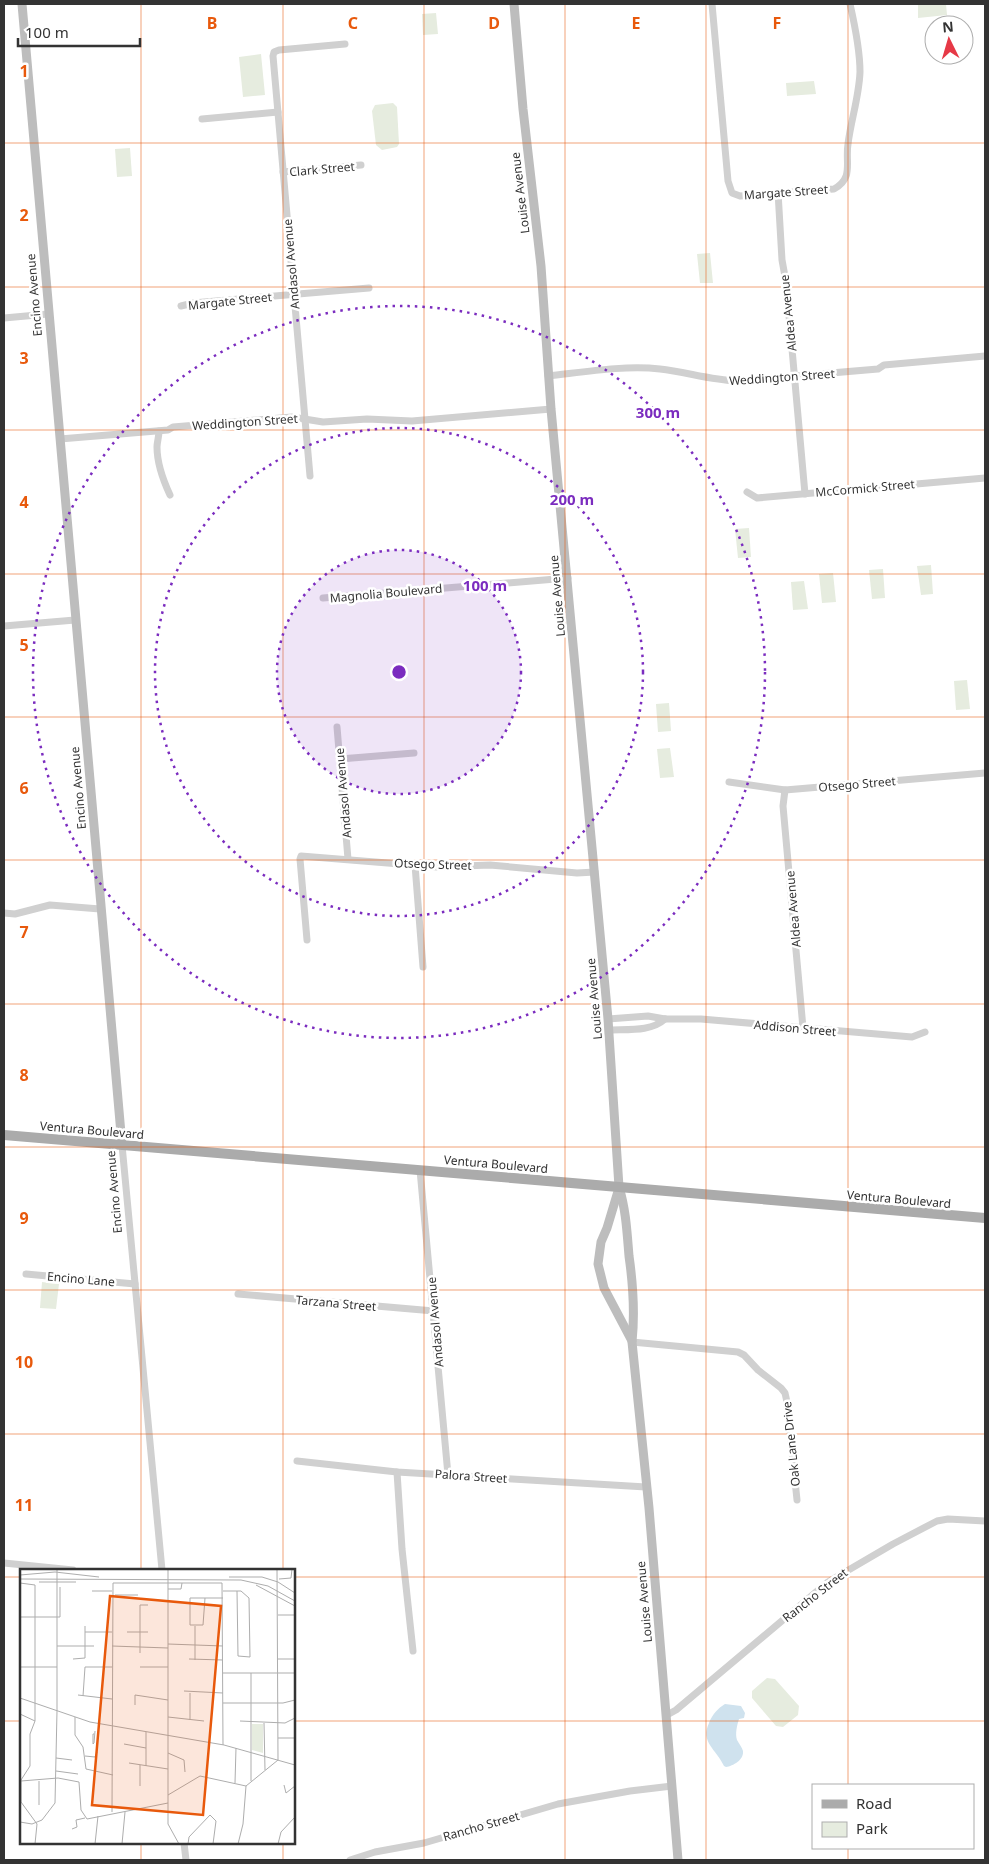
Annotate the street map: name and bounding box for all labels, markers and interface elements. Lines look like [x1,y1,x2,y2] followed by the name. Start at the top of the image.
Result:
[207,12,217,34] text: B
[348,12,358,34] text: C
[488,12,500,34] text: D
[632,12,641,34] text: E
[773,12,781,34] text: F
[18,15,140,47] scale bar
[924,15,974,65] north arrow
[941,17,954,37] text: N
[25,22,69,42] text: 100 m
[19,60,29,82] text: 1
[507,151,533,235] street label: Louise Avenue
[289,158,356,180] street label: Clark Street
[743,181,829,203] street label: Margate Street
[19,204,29,226] text: 2
[279,218,303,310] street label: Andasol Avenue
[22,253,46,337] street label: Encino Avenue
[776,274,800,352] street label: Aldea Avenue
[187,288,273,314] street label: Margate Street
[19,347,29,369] text: 3
[729,365,836,389] street label: Weddington Street
[636,402,680,422] text: 300 m
[192,410,299,434] street label: Weddington Street
[815,475,916,501] street label: McCormick Street
[550,489,594,509] text: 200 m
[19,491,29,513] text: 4
[545,554,569,638] street label: Louise Avenue
[463,575,507,595] text: 100 m
[329,580,443,606] street label: Magnolia Boulevard
[19,634,29,656] text: 5
[390,663,408,681] centre of rings
[66,746,90,830] street label: Encino Avenue
[331,747,355,839] street label: Andasol Avenue
[818,772,897,796] street label: Otsego Street
[19,777,29,799] text: 6
[394,854,473,874] street label: Otsego Street
[781,870,805,948] street label: Aldea Avenue
[19,921,29,943] text: 7
[582,957,606,1041] street label: Louise Avenue
[753,1016,838,1040] street label: Addison Street
[19,1064,29,1086] text: 8
[39,1117,145,1143] street label: Ventura Boulevard
[102,1150,126,1234] street label: Encino Avenue
[443,1151,549,1177] street label: Ventura Boulevard
[846,1186,952,1212] street label: Ventura Boulevard
[19,1207,29,1229] text: 9
[46,1268,116,1290] street label: Encino Lane
[423,1276,447,1368] street label: Andasol Avenue
[295,1291,378,1315] street label: Tarzana Street
[15,1351,33,1373] text: 10
[778,1400,804,1487] street label: Oak Lane Drive
[434,1465,508,1487] street label: Palora Street
[15,1494,33,1516] text: 11
[632,1560,656,1644] street label: Louise Avenue
[779,1564,852,1626] street label: Rancho Street
[20,1569,295,1844] inset map
[812,1784,974,1849] legend
[856,1793,892,1813] text: Road
[441,1807,522,1845] street label: Rancho Street
[856,1818,888,1838] text: Park

